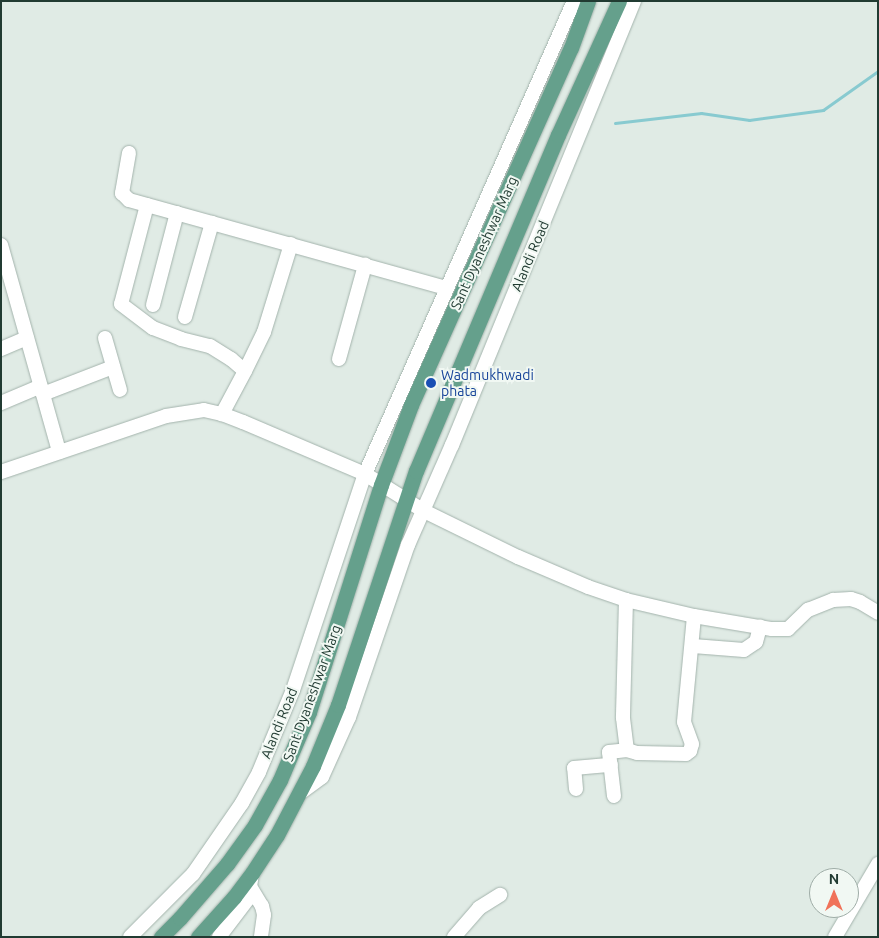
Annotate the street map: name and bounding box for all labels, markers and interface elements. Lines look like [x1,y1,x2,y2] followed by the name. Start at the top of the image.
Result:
[447,174,521,312] street label: Sant Dyaneshwar Marg
[508,218,552,294] street label: Alandi Road
[441,367,534,400] place label: Wadmukhwadi phata
[425,377,437,389] marker: Wadmukhwadi phata
[279,622,345,764] street label: Sant Dyaneshwar Marg
[257,685,301,761] street label: Alandi Road
[809,868,859,918] north arrow
[829,871,839,887] text: N

